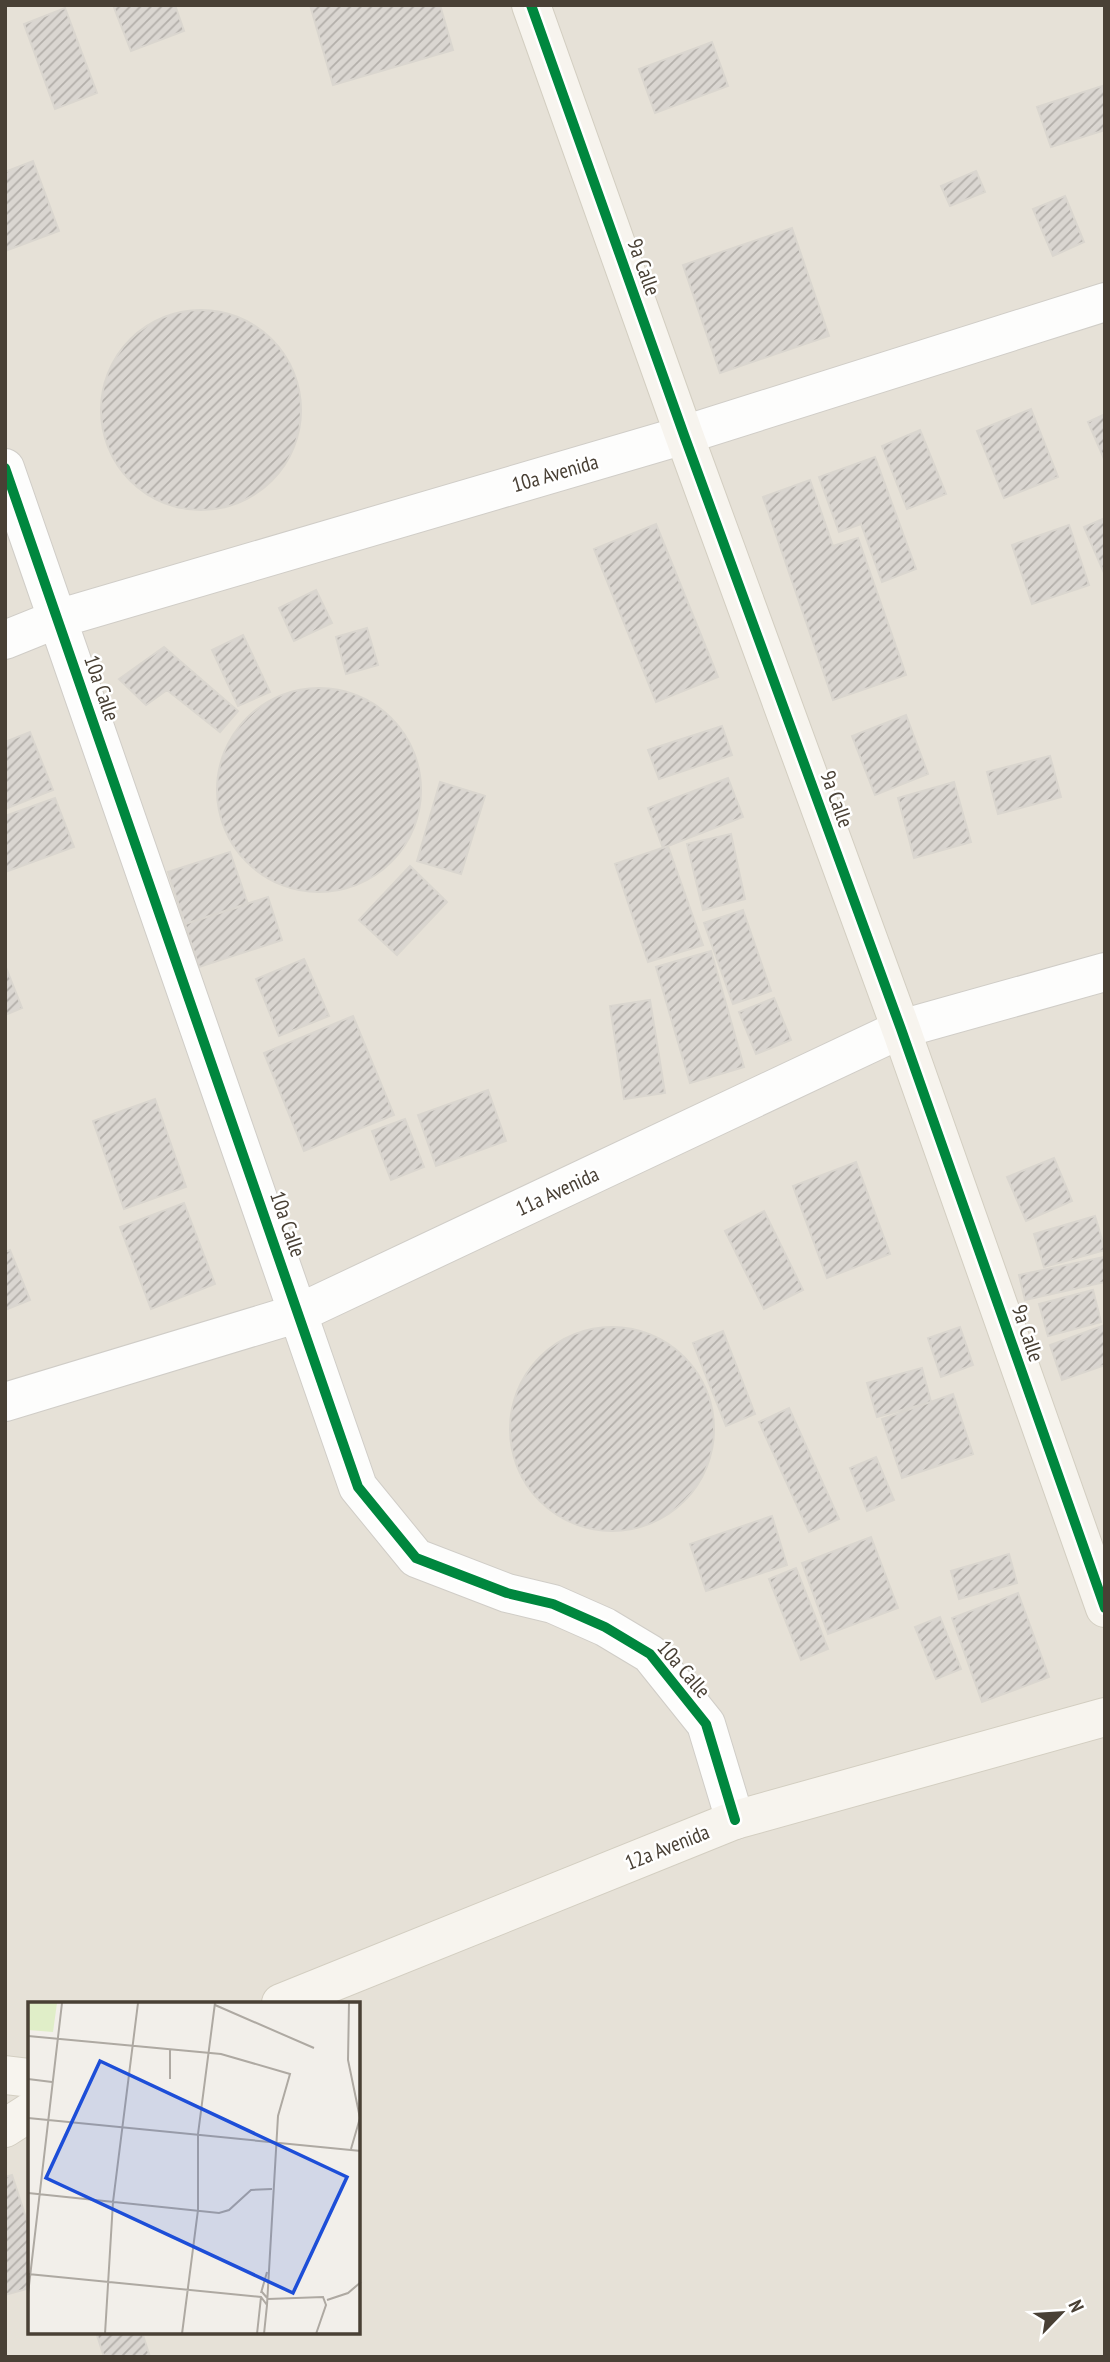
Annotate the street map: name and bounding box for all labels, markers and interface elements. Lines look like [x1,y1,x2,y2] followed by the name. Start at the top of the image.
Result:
[621,235,667,299] street label: 9a Calle
[509,448,601,498] street label: 10a Avenida
[78,651,126,725] street label: 10a Calle
[814,767,860,831] street label: 9a Calle
[511,1160,603,1222] street label: 11a Avenida
[264,1187,312,1261] street label: 10a Calle
[1006,1301,1050,1365] street label: 9a Calle
[652,1634,716,1704] street label: 10a Calle
[621,1818,713,1876] street label: 12a Avenida
[28,2002,360,2334] inset map
[1026,2278,1096,2348] north arrow
[1063,2296,1089,2316] text: N

